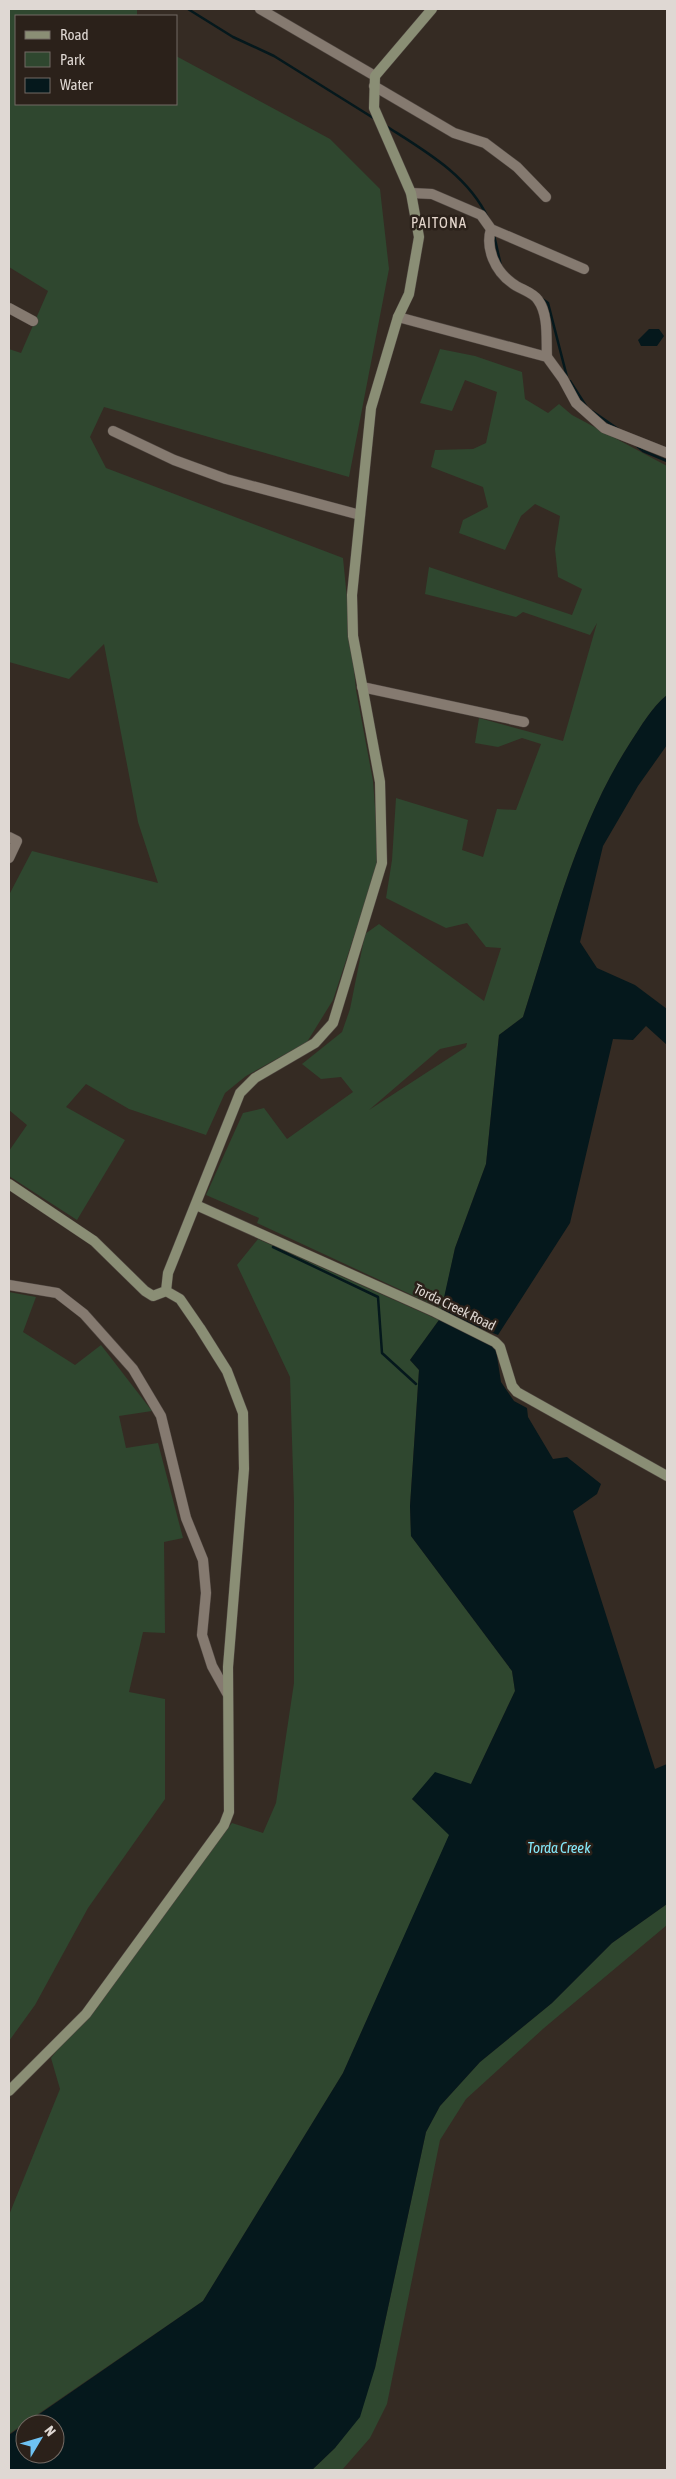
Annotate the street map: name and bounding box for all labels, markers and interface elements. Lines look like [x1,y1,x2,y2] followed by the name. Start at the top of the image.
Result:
[15,15,178,105] legend
[60,26,89,43] text: Road
[60,51,85,68] text: Park
[60,76,93,93] text: Water
[411,214,467,231] district label: PAITONA
[412,1280,498,1334] street label: Torda Creek Road
[527,1839,591,1856] water label: Torda Creek
[15,2414,65,2464] north arrow
[41,2423,59,2439] text: N

